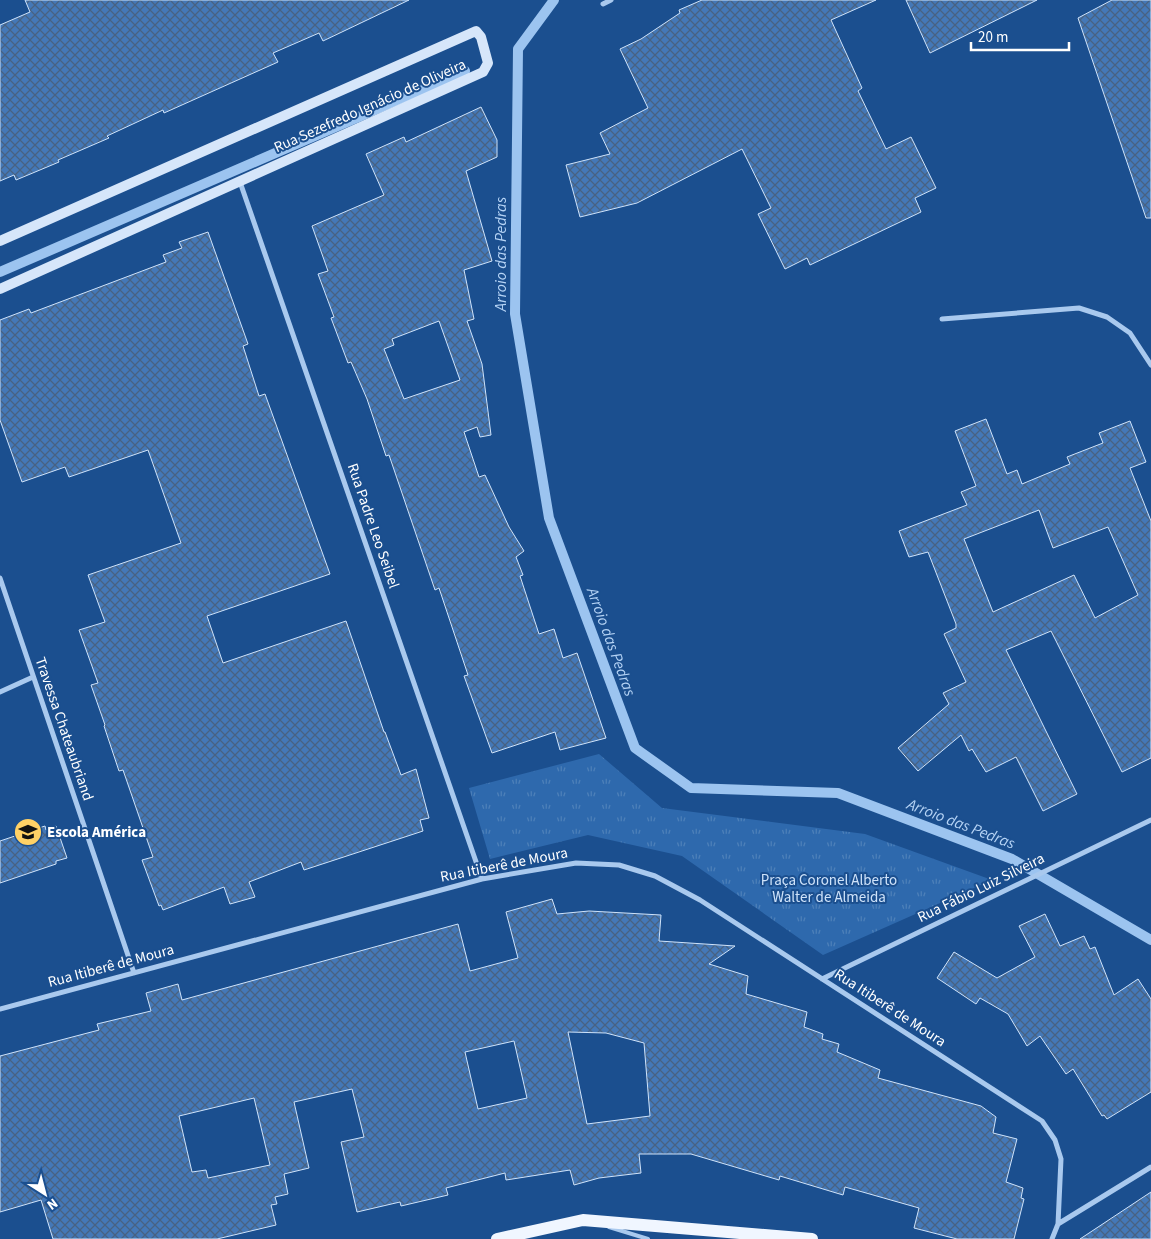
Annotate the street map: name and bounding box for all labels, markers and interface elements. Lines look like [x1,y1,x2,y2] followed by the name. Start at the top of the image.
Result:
[971,20,1068,52] scale bar
[978,27,1008,48] text: 20 m
[271,54,469,158] street label: Rua Sezefredo Ignácio de Oliveira
[490,196,512,312] water label: Arroio das Pedras
[342,461,404,591] street label: Rua Padre Leo Seibel
[581,584,641,700] water label: Arroio das Pedras
[30,654,98,804] street label: Travessa Chateaubriand
[903,793,1019,855] water label: Arroio das Pedras
[13,817,43,847] school or university icon: Escola América
[47,822,146,843] place label: Escola América
[438,842,570,888] street label: Rua Itiberê de Moura
[914,848,1048,928] street label: Rua Fábio Luiz Silveira
[761,870,897,908] park label: Praça Coronel Alberto Walter de Almeida
[46,939,176,993] street label: Rua Itiberê de Moura
[830,964,950,1052] street label: Rua Itiberê de Moura
[20,1169,70,1219] north arrow
[42,1193,62,1215] text: N

